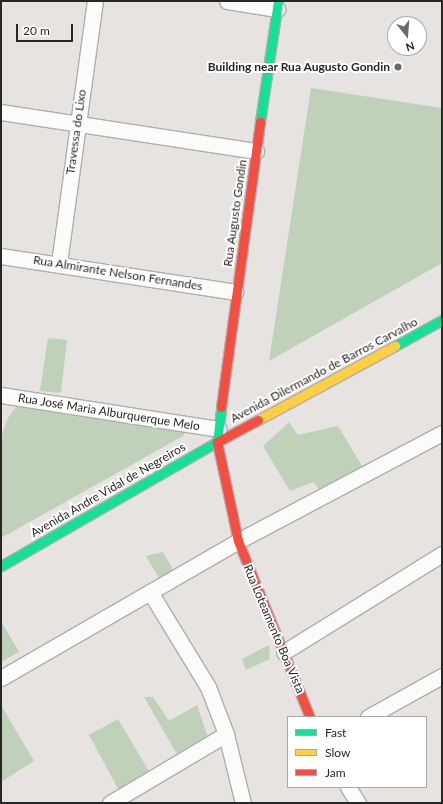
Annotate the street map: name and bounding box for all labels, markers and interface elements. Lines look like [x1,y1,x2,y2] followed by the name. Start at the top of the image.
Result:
[18,16,75,42] scale bar
[387,16,427,56] north arrow
[23,23,50,38] text: 20 m
[404,40,416,54] text: N
[207,60,390,74] place label: Building near Rua Augusto Gondin
[393,62,403,72] marker: Building near Rua Augusto Gondin
[63,89,89,175] street label: Travessa do Lixo
[220,158,250,268] street label: Rua Augusto Gondin
[32,252,204,294] street label: Rua Almirante Nelson Fernandes
[228,314,420,426] street label: Avenida Dilermando de Barros Carvalho
[17,390,201,434] street label: Rua José Maria Alburquerque Melo
[28,439,188,541] street label: Avenida Andre Vidal de Negreiros
[240,562,308,696] street label: Rua Loteamento Boa Vista
[287,716,427,788] legend
[325,725,346,740] text: Fast
[325,745,350,760] text: Slow
[325,765,346,780] text: Jam

